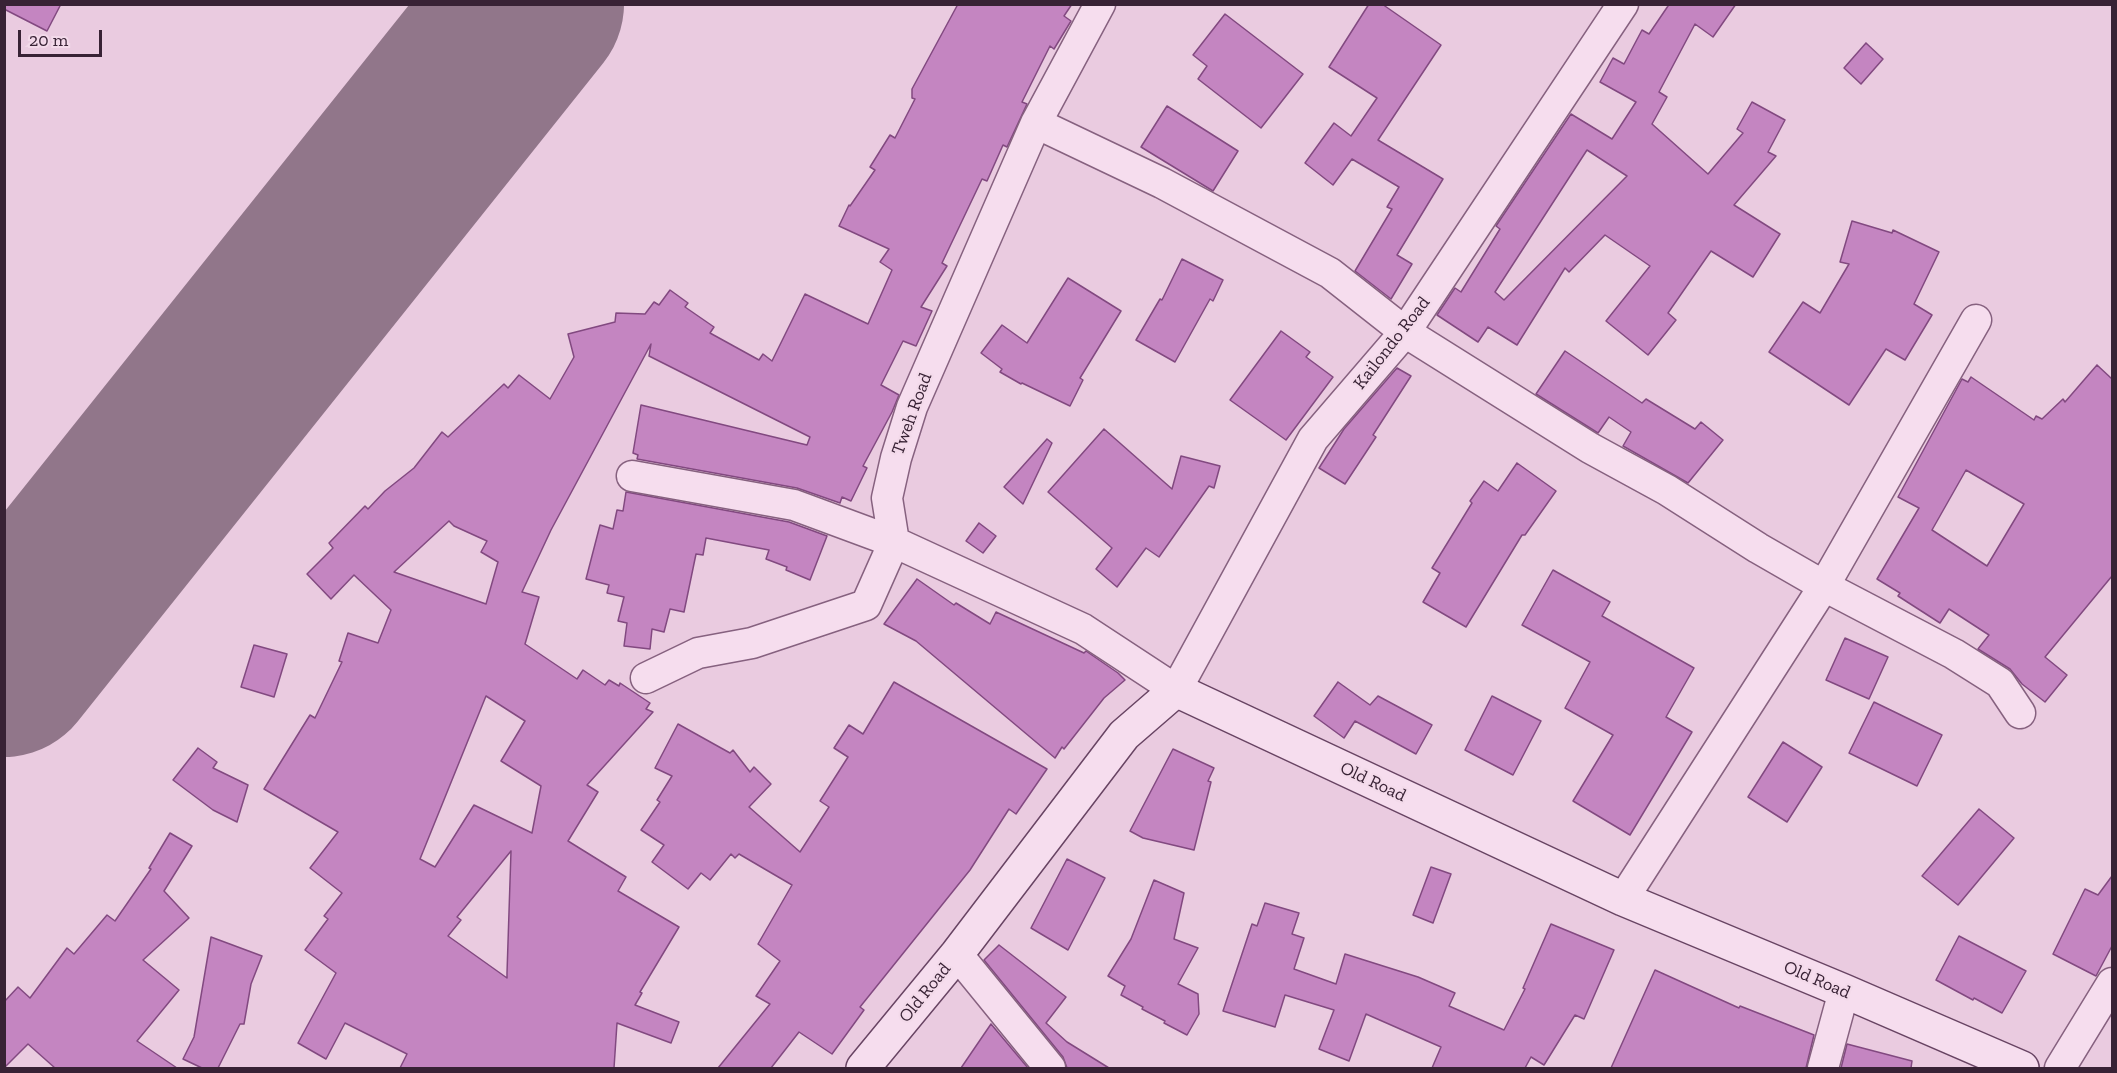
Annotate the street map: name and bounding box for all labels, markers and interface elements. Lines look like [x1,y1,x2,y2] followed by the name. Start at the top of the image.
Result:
[21,18,105,56] scale bar
[29,29,68,51] text: 20 m
[1349,292,1435,394] street label: Kailondo Road
[887,370,937,458] street label: Tweh Road
[1337,757,1409,807] street label: Old Road
[1780,956,1854,1004] street label: Old Road
[894,959,956,1027] street label: Old Road

